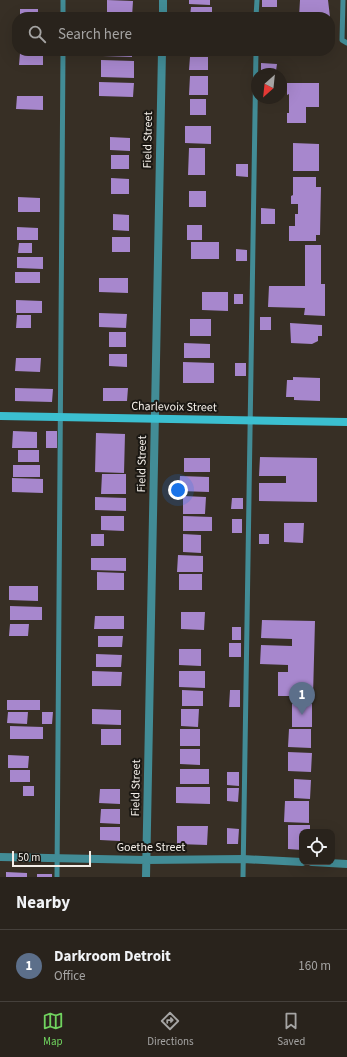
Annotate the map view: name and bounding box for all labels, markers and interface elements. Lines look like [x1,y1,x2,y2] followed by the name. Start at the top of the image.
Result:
[12,12,335,56] search box
[26,23,48,45] icon: search
[58,24,132,45] text: Search here
[251,68,287,104] north arrow
[139,111,157,169] street label: Field Street
[131,398,217,416] street label: Charlevoix Street
[133,435,151,493] street label: Field Street
[168,480,188,500] your location
[289,682,315,715] pin: 1
[127,759,145,817] street label: Field Street
[299,829,335,865] map controls
[299,829,335,865] button: locate
[117,839,185,856] street label: Goethe Street
[12,849,91,868] scale bar
[18,850,40,865] text: 50 m
[16,891,70,915] text: Nearby
[54,946,171,967] text: Darkroom Detroit
[26,957,32,975] text: 1
[298,957,331,975] text: 160 m
[54,967,85,985] text: Office
[42,1010,64,1049] tab: Map
[147,1010,194,1049] tab: Directions
[277,1010,305,1049] tab: Saved

